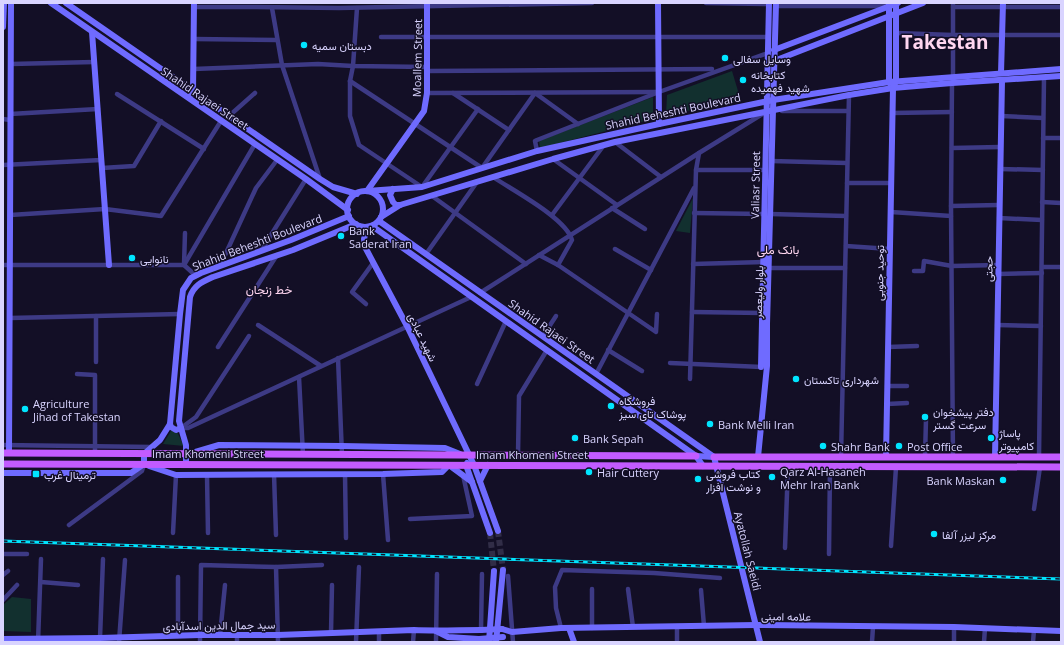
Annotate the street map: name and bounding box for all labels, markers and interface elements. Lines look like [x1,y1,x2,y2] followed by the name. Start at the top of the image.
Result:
[409,19,425,97] street label: Moallem Street
[901,29,989,55] district label: Takestan
[312,38,372,53] place label: دبستان سمیه
[299,40,309,50] marker: دبستان سمیه
[733,51,791,66] place label: وسایل سفالی
[720,53,730,63] marker: وسایل سفالی
[158,63,252,133] street label: Shahid Rajaei Street
[751,67,810,95] place label: کتابخانه شهید فهمیده
[738,75,748,85] marker: کتابخانه شهید فهمیده
[604,89,742,133] street label: Shahid Beheshti Boulevard
[747,151,763,219] street label: Valiasr Street
[190,210,324,274] street label: Shahid Beheshti Boulevard
[349,223,412,251] place label: Bank Saderat Iran
[336,231,346,241] marker: Bank Saderat Iran
[757,241,799,258] district label: بانک ملی
[871,244,887,301] street label: توحید جنوبی
[140,251,169,266] place label: نانوایی
[127,253,137,263] marker: نانوایی
[980,256,996,282] street label: حجتی
[750,265,766,320] street label: بلوار ولیعصر
[246,281,292,298] district label: خط زنجان
[506,296,598,367] street label: Shahid Rajaei Street
[405,310,441,364] street label: شهید عبادی
[804,372,879,387] place label: شهرداری تاکستان
[791,374,801,384] marker: شهرداری تاکستان
[618,393,686,422] place label: فروشگاه پوشاک تای سیز
[32,396,121,424] place label: Agriculture Jihad of Takestan
[606,401,616,411] marker: فروشگاه پوشاک تای سیز
[20,404,30,414] marker: Agriculture Jihad of Takestan
[932,404,994,432] place label: دفتر پیشخوان سرعت گستر
[920,412,930,422] marker: دفتر پیشخوان سرعت گستر
[718,417,794,432] place label: Bank Melli Iran
[705,419,715,429] marker: Bank Melli Iran
[998,425,1034,454] place label: پاساژ کامپیوتر
[583,431,643,446] place label: Bank Sepah
[570,433,580,443] marker: Bank Sepah
[986,433,996,443] marker: پاساژ کامپیوتر
[831,439,890,454] place label: Shahr Bank
[907,439,962,454] place label: Post Office
[818,441,828,451] marker: Shahr Bank
[894,441,904,451] marker: Post Office
[152,446,264,461] street label: Imam Khomeni Street
[476,447,588,462] street label: Imam Khomeni Street
[780,464,866,492] place label: Qarz Al-Hasaneh Mehr Iran Bank
[597,465,660,480] place label: Hair Cuttery
[705,466,761,494] place label: کتاب فروشی و نوشت افزار
[44,467,96,482] place label: ترمینال غرب
[584,467,594,477] marker: Hair Cuttery
[31,469,41,479] marker: ترمینال غرب
[767,472,777,482] marker: Qarz Al-Hasaneh Mehr Iran Bank
[927,473,995,488] place label: Bank Maskan
[693,474,703,484] marker: کتاب فروشی و نوشت افزار
[998,475,1008,485] marker: Bank Maskan
[731,510,765,592] street label: Ayatollah Saeidi
[942,527,996,542] place label: مرکز لیزر آلفا
[929,529,939,539] marker: مرکز لیزر آلفا
[761,608,811,624] street label: علامه امینی
[162,617,276,633] street label: سید جمال الدین اسدآبادی

